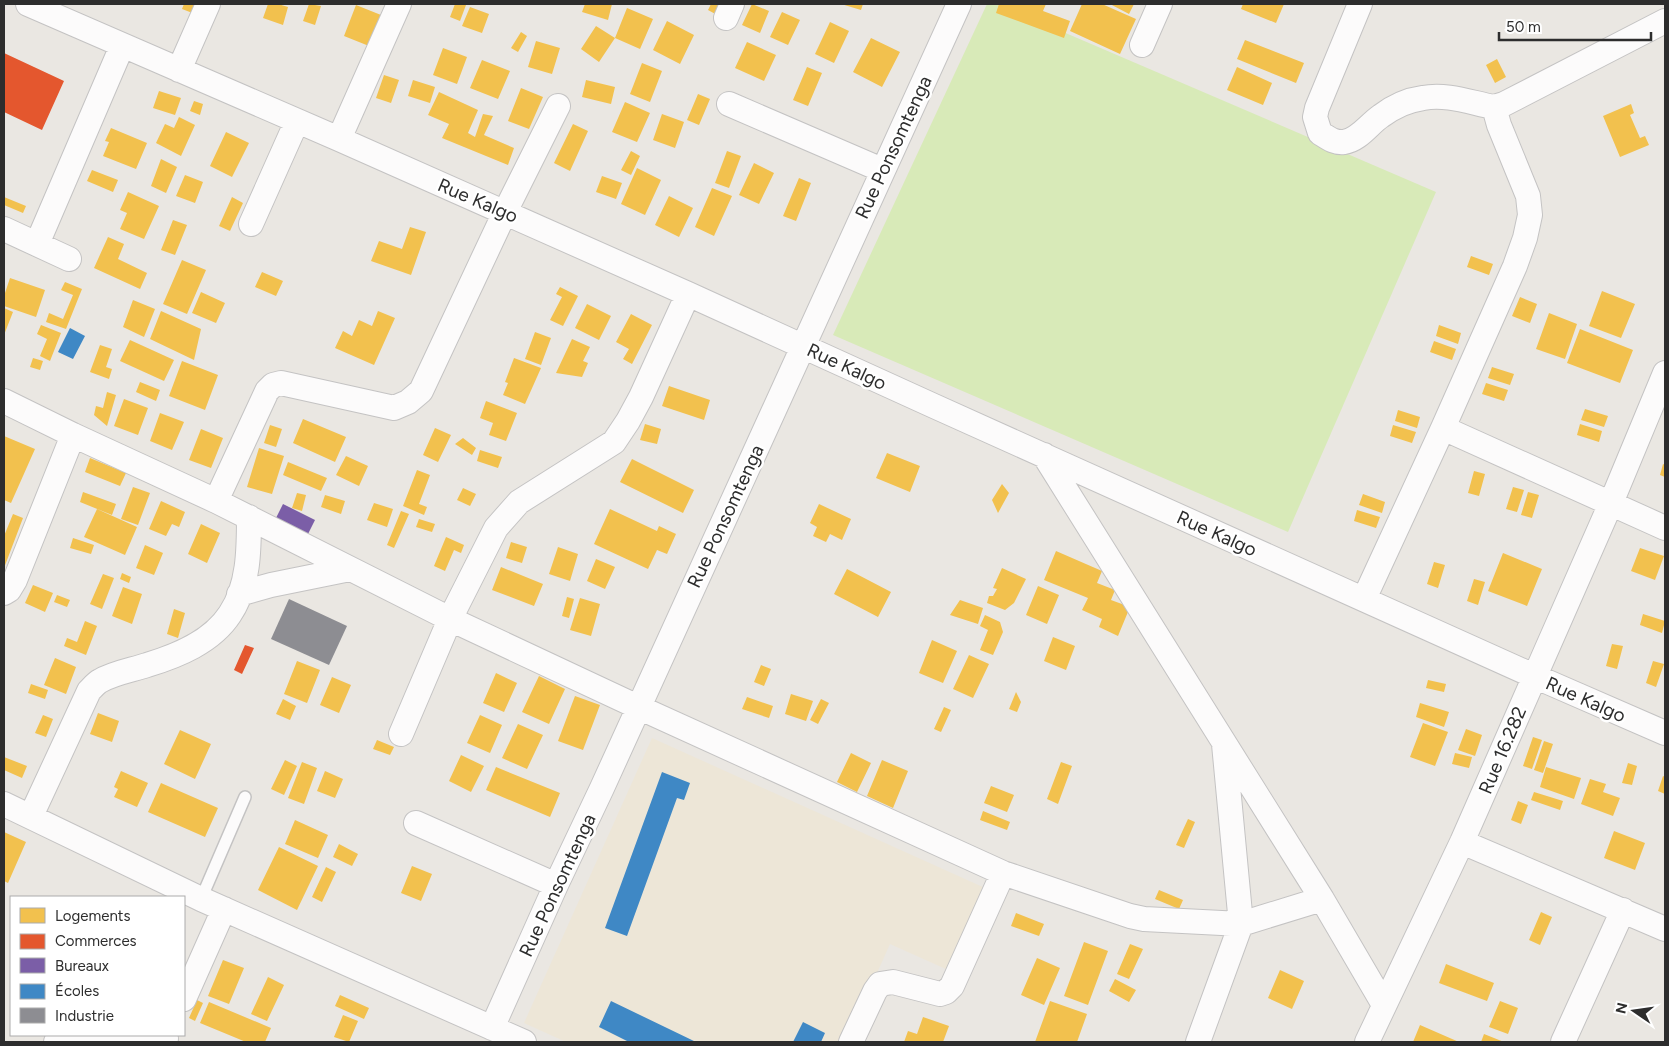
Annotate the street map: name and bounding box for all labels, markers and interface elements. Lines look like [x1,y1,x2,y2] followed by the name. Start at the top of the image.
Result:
[1499,10,1652,42] scale bar
[1506,18,1541,36] text: 50 m
[850,72,937,222] street label: Rue Ponsomtenga
[434,173,521,228] street label: Rue Kalgo
[803,338,890,395] street label: Rue Kalgo
[682,441,769,591] street label: Rue Ponsomtenga
[1173,506,1260,561] street label: Rue Kalgo
[1542,672,1629,727] street label: Rue Kalgo
[1474,703,1531,798] street label: Rue 16.282
[514,810,601,960] street label: Rue Ponsomtenga
[10,896,185,1036] legend
[55,907,130,925] text: Logements
[55,932,137,950] text: Commerces
[55,957,109,975] text: Bureaux
[55,982,99,1000] text: Écoles
[1609,986,1659,1036] north arrow
[1612,1001,1631,1015] text: N
[55,1007,114,1025] text: Industrie

